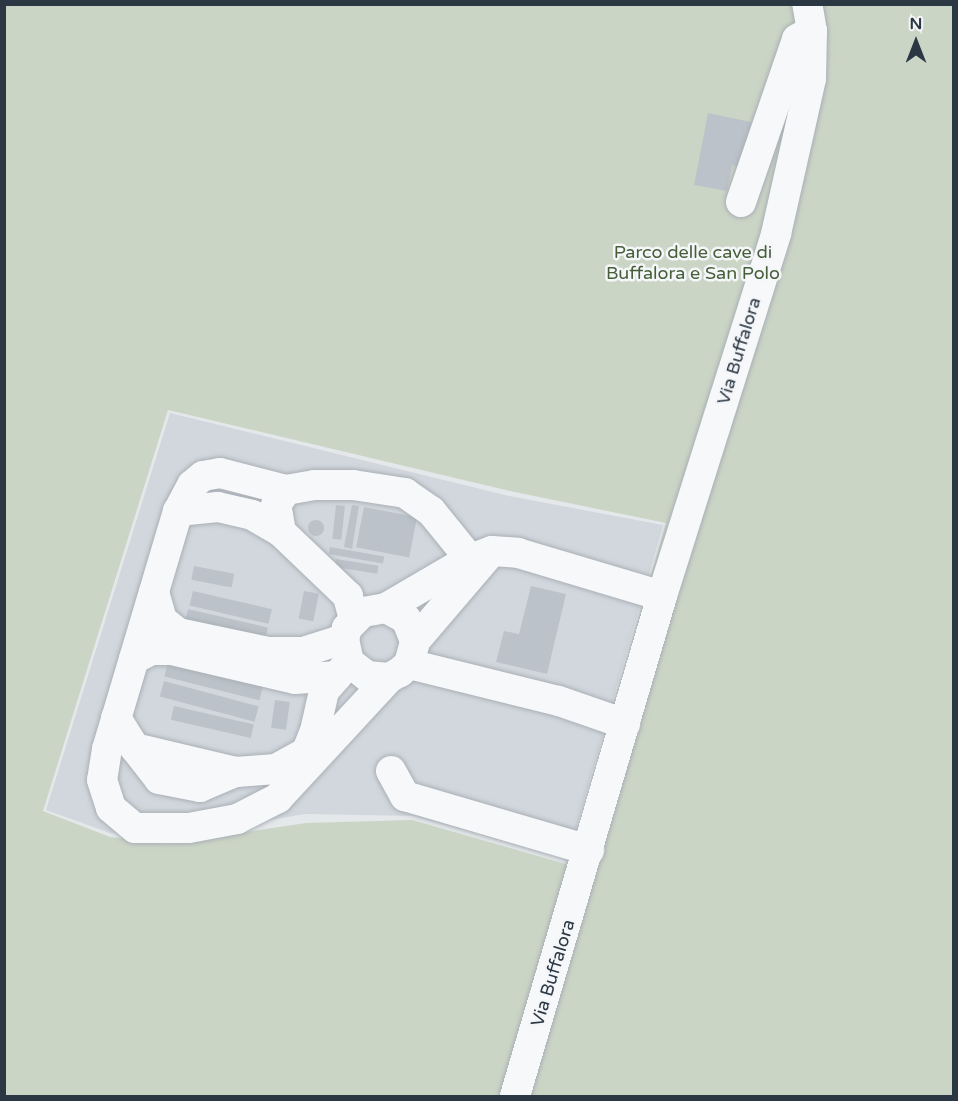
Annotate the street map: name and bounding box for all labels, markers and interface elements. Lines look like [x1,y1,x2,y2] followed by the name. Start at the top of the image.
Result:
[886,12,946,72] north arrow
[910,14,922,34] text: N
[606,242,780,284] park label: Parco delle cave di Buffalora e San Polo
[712,295,766,407] street label: Via Buffalora
[526,917,580,1029] street label: Via Buffalora

